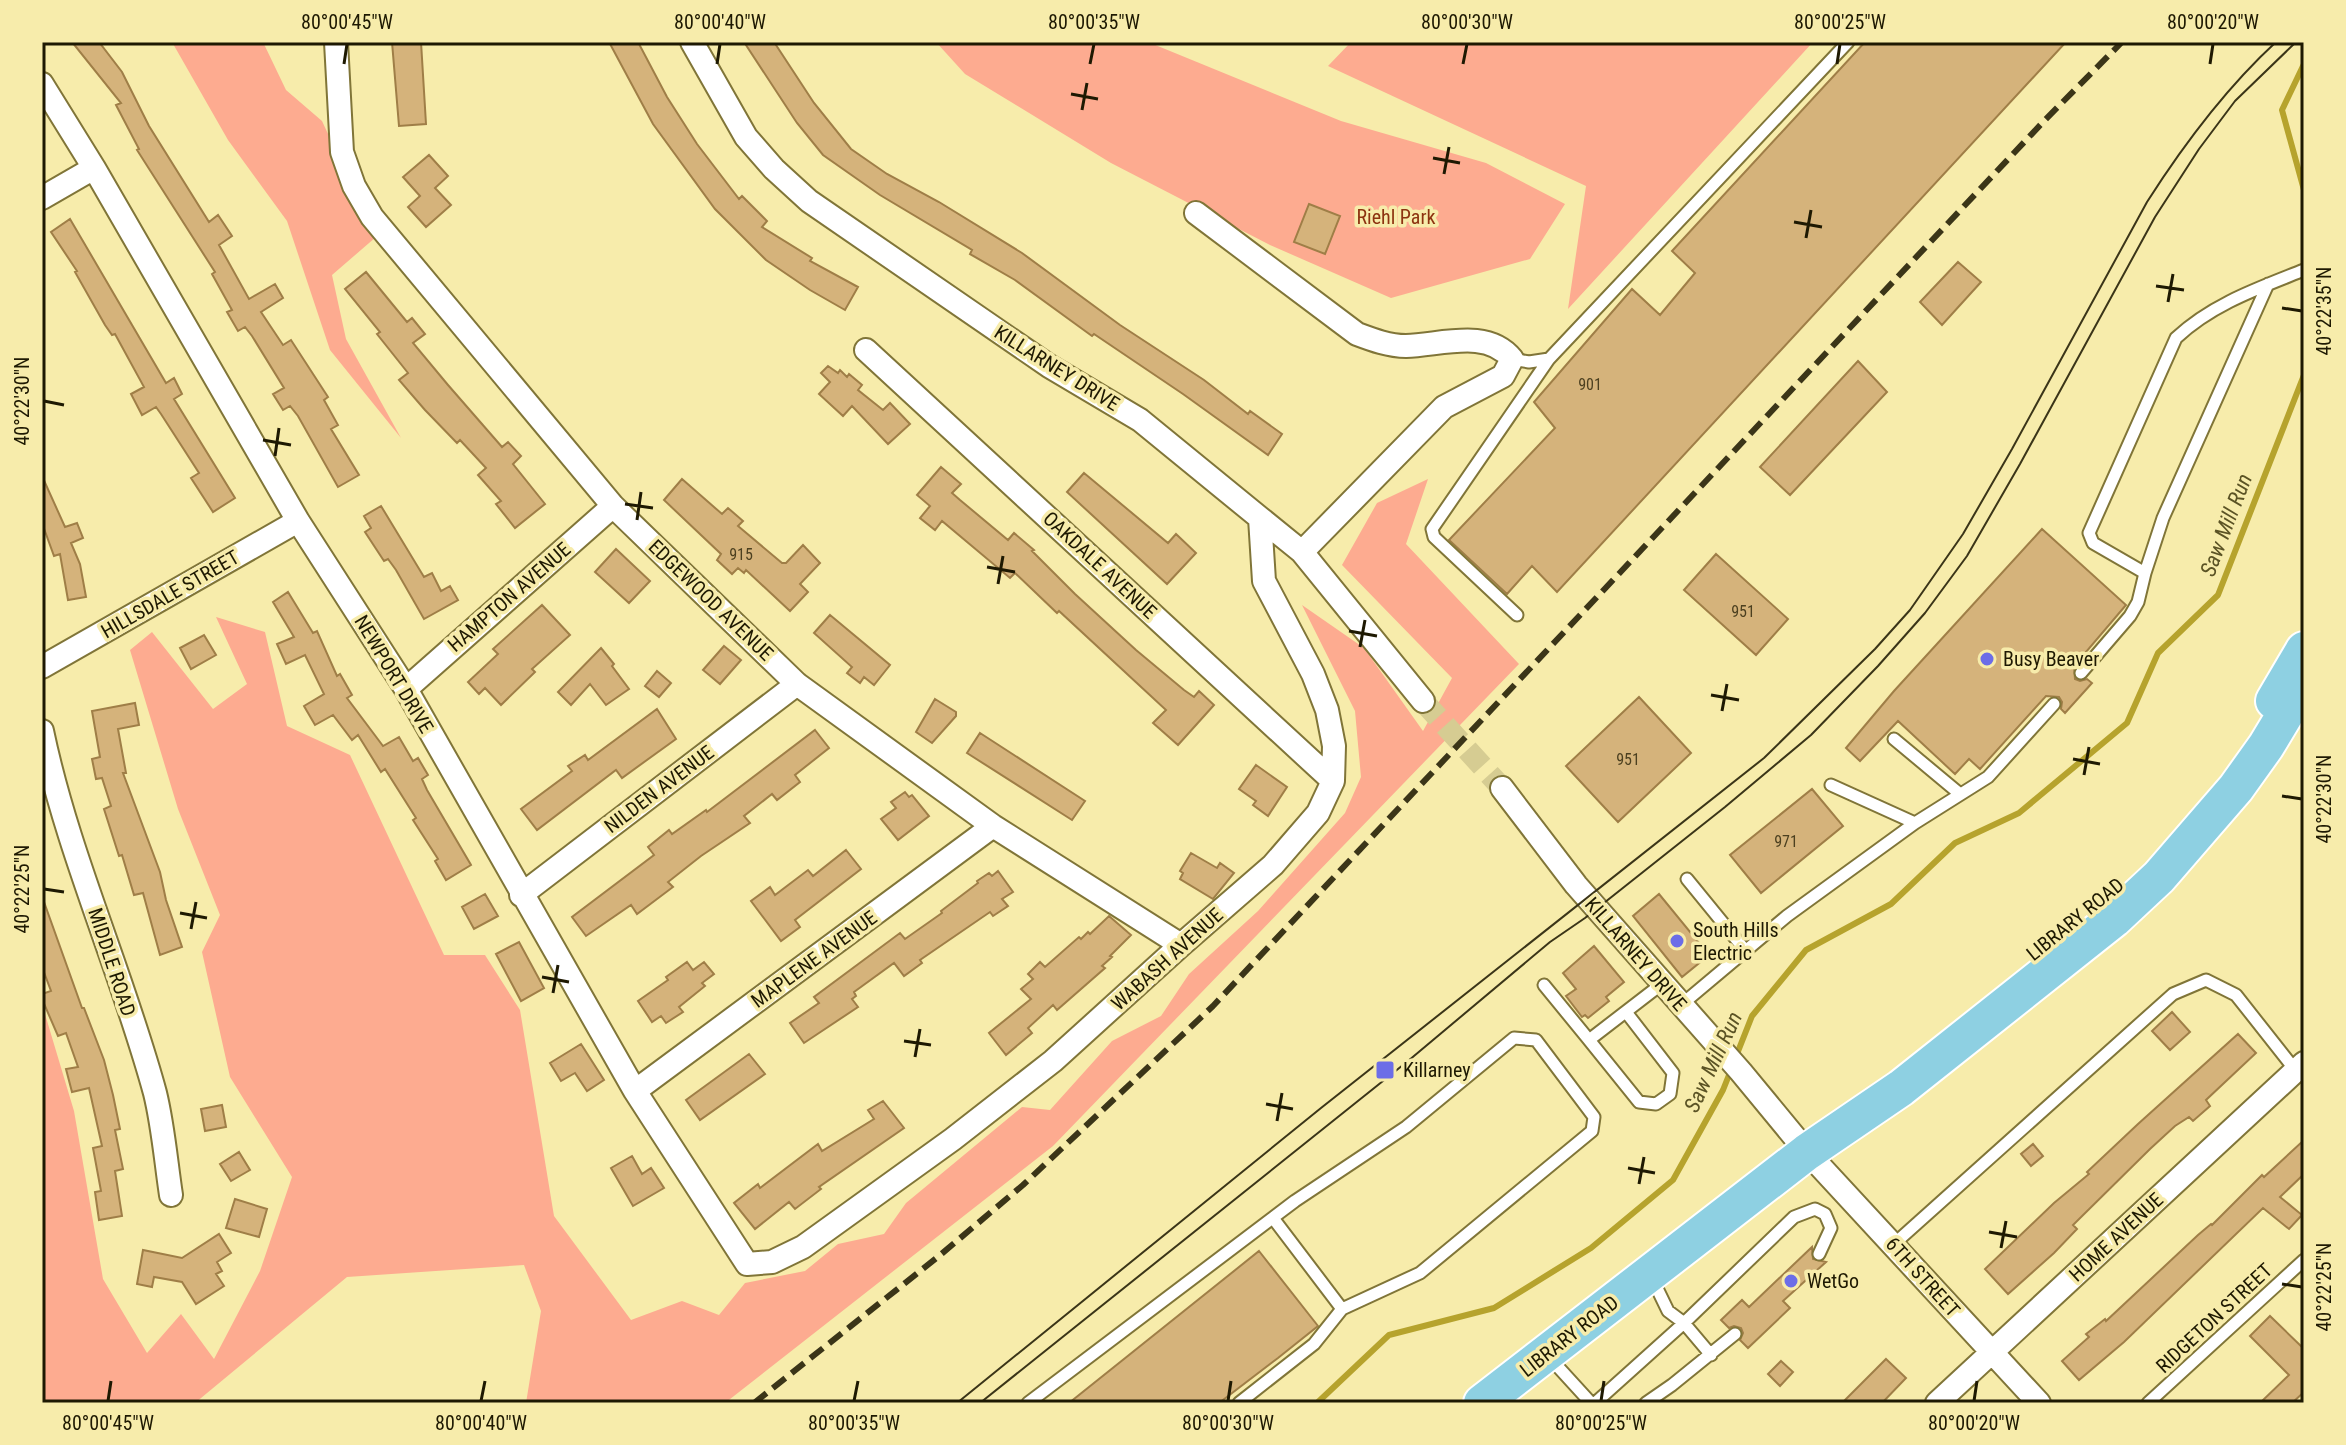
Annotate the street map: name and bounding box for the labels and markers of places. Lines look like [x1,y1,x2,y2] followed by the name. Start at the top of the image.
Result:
[2003,647,2099,671] place label: Busy Beaver
[1978,650,1996,668] marker: Busy Beaver
[1693,918,1779,965] place label: South Hills Electric
[1668,932,1686,950] marker: South Hills Electric
[1403,1058,1471,1082] place label: Killarney
[1374,1059,1396,1081] marker: Killarney
[1807,1269,1859,1293] place label: WetGo
[1782,1272,1800,1290] marker: WetGo

